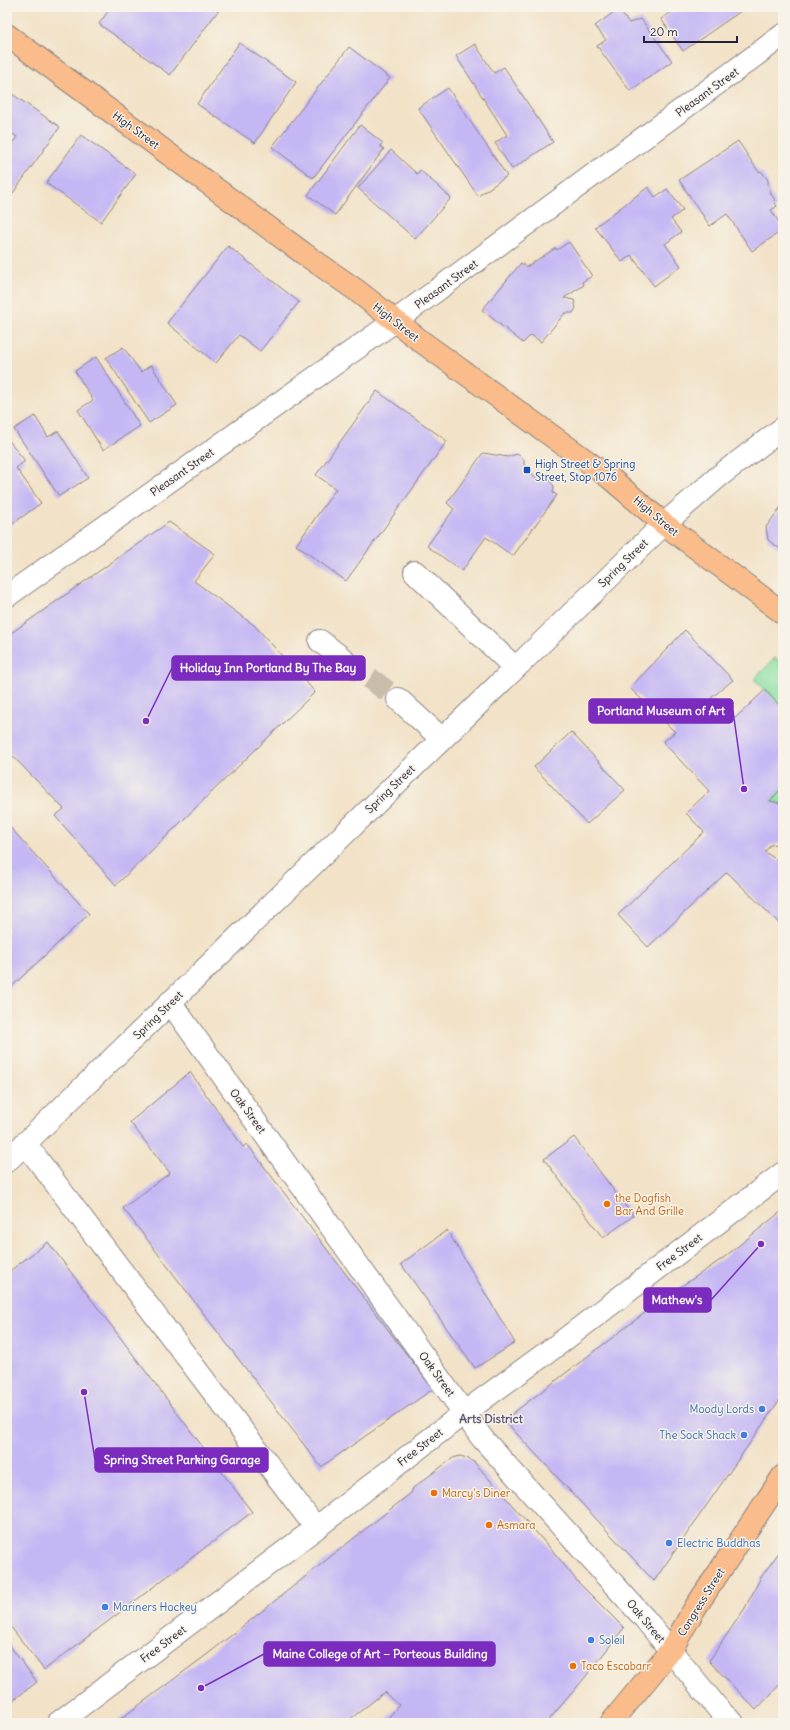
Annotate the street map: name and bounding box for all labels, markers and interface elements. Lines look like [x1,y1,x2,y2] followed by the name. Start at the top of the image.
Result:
[644,18,737,44] scale bar
[650,24,678,39] text: 20 m
[673,64,741,120] street label: Pleasant Street
[110,108,163,152] street label: High Street
[412,256,480,312] street label: Pleasant Street
[370,300,422,345] street label: High Street
[147,445,217,499] street label: Pleasant Street
[535,457,635,484] place label: High Street & Spring Street, Stop 1076
[522,465,532,475] marker: High Street & Spring Street, Stop 1076
[631,493,682,539] street label: High Street
[595,536,651,590] street label: Spring Street
[172,656,365,680] callout: Holiday Inn Portland By The Bay
[180,660,357,676] text: Holiday Inn Portland By The Bay
[589,699,733,723] callout: Portland Museum of Art
[597,703,726,718] text: Portland Museum of Art
[362,762,418,816] street label: Spring Street
[130,988,186,1042] street label: Spring Street
[227,1086,269,1137] street label: Oak Street
[615,1191,684,1218] place label: the Dogfish Bar And Grille
[602,1199,612,1209] marker: the Dogfish Bar And Grille
[653,1230,705,1274] street label: Free Street
[644,1288,711,1312] callout: Mathew's
[651,1292,703,1307] text: Mathew's
[416,1349,458,1400] street label: Oak Street
[690,1402,754,1416] place label: Moody Lords
[757,1404,767,1414] marker: Moody Lords
[459,1411,524,1426] district label: Arts District
[395,1425,446,1469] street label: Free Street
[659,1428,736,1442] place label: The Sock Shack
[739,1430,749,1440] marker: The Sock Shack
[95,1448,268,1472] callout: Spring Street Parking Garage
[104,1452,261,1468] text: Spring Street Parking Garage
[442,1486,511,1500] place label: Marcy's Diner
[429,1488,439,1498] marker: Marcy's Diner
[497,1518,536,1532] place label: Asmara
[484,1520,494,1530] marker: Asmara
[677,1536,761,1550] place label: Electric Buddhas
[664,1538,674,1548] marker: Electric Buddhas
[674,1565,728,1639] street label: Congress Street
[624,1596,668,1646] street label: Oak Street
[113,1600,197,1614] place label: Mariners Hockey
[100,1602,110,1612] marker: Mariners Hockey
[137,1622,189,1666] street label: Free Street
[599,1633,625,1647] place label: Soleil
[586,1635,596,1645] marker: Soleil
[264,1642,495,1666] callout: Maine College of Art – Porteous Building
[272,1646,488,1662] text: Maine College of Art – Porteous Building
[581,1659,652,1673] place label: Taco Escobarr
[568,1661,578,1671] marker: Taco Escobarr

